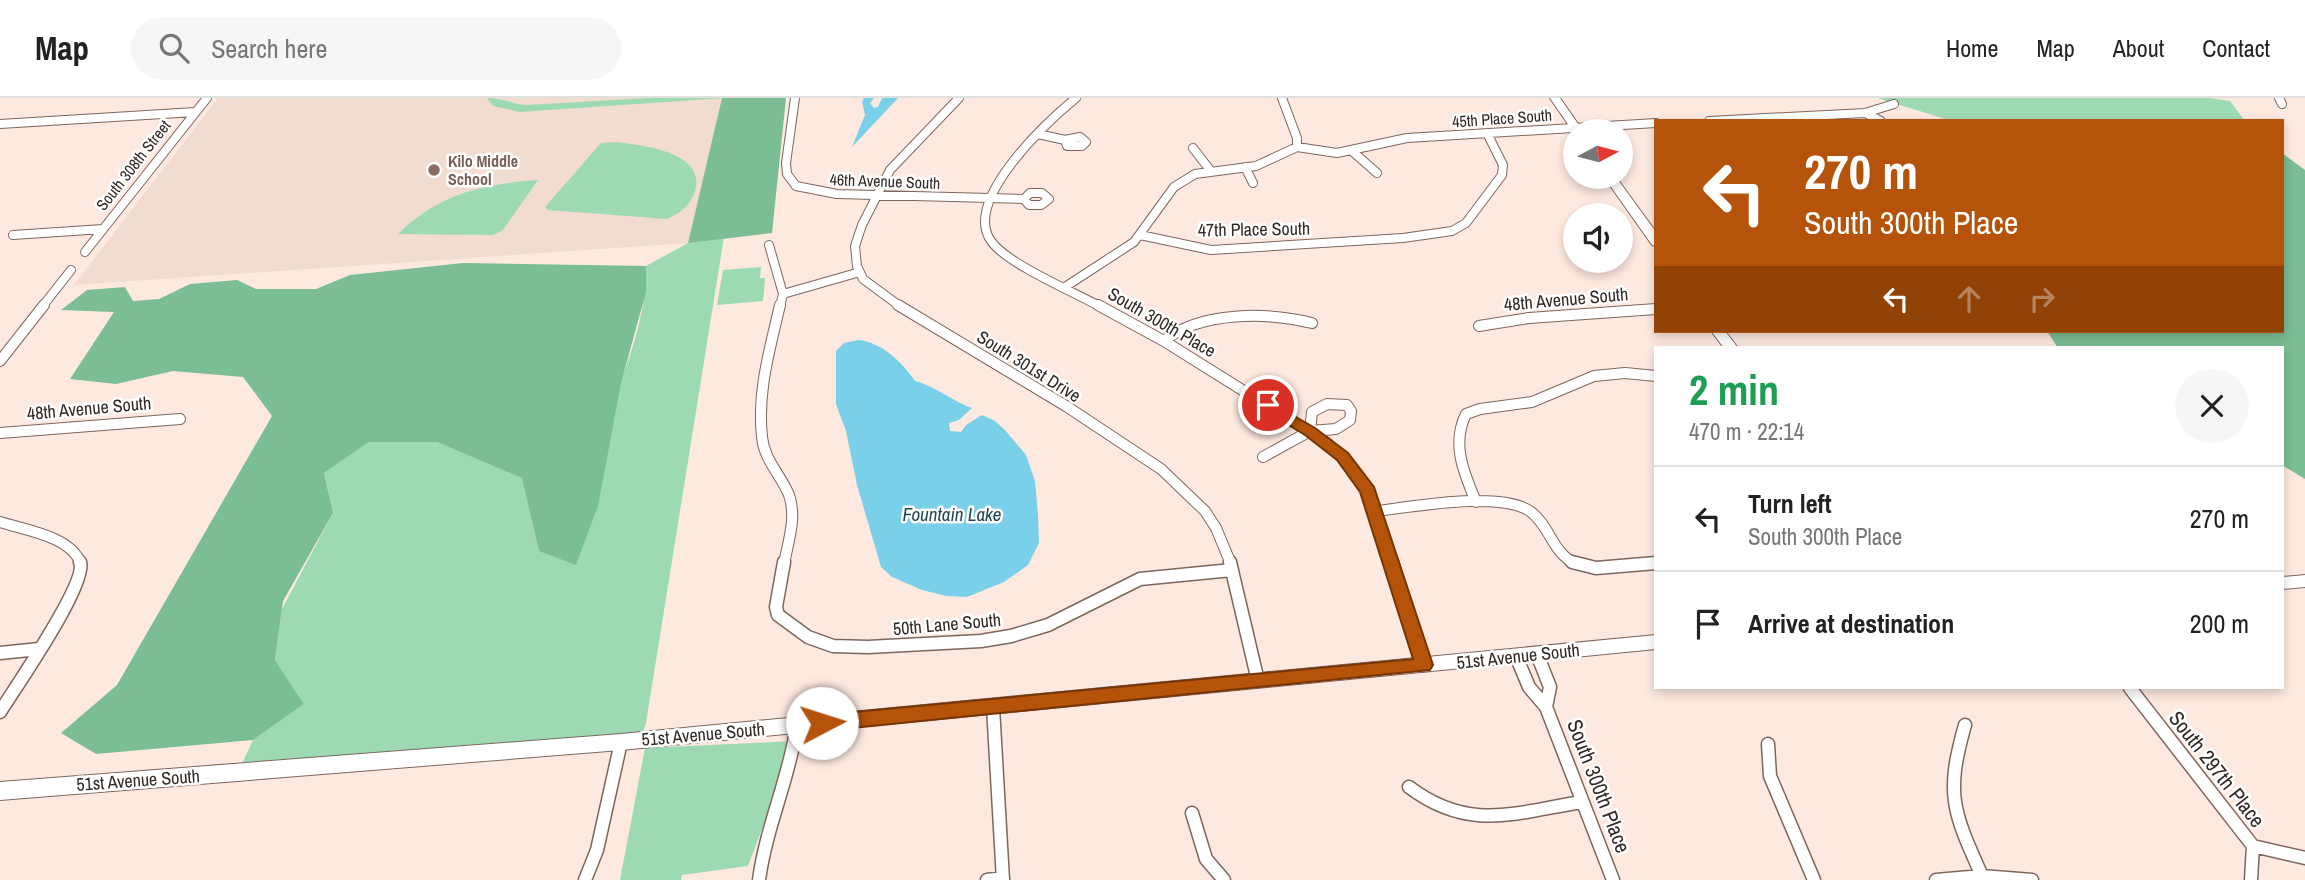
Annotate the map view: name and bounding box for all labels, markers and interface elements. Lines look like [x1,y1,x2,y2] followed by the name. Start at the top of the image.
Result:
[131,17,621,80] search box
[35,26,89,70] text: Map
[155,29,193,67] icon: search
[211,31,327,66] text: Search here
[1946,32,1998,64] text: Home
[2036,32,2075,64] text: Map
[2113,32,2164,64] text: About
[2202,32,2270,64] text: Contact
[1451,104,1553,132] street label: 45th Place South
[91,115,176,215] street label: South 308th Street
[1563,119,1633,189] north arrow
[1563,119,1633,273] map controls
[1804,138,1918,204] text: 270 m
[1689,147,1780,238] icon: left
[448,150,518,190] place label: Kilo Middle School
[426,162,442,178] marker: Kilo Middle School
[829,168,941,194] street label: 46th Avenue South
[1804,201,2018,244] text: South 300th Place
[1563,203,1633,273] button: sound
[1198,216,1310,242] street label: 47th Place South
[1877,280,1915,318] icon: left
[1950,280,1988,318] icon: ahead
[2023,280,2061,318] icon: right
[1104,281,1220,363] street label: South 300th Place
[1503,281,1629,317] street label: 48th Avenue South
[972,324,1086,408] street label: South 301st Drive
[1689,362,1779,418] text: 2 min
[2175,369,2249,443] button: close
[1238,375,1298,435] pin
[1249,386,1287,424] icon: arrive
[26,390,152,426] street label: 48th Avenue South
[1689,416,1804,447] text: 470 m · 22:14
[1748,486,1832,521] text: Turn left
[1689,500,1727,538] icon: left
[902,501,1002,527] water label: Fountain Lake
[2190,501,2249,536] text: 270 m
[1748,521,1902,552] text: South 300th Place
[1689,605,1727,643] icon: arrive
[1748,606,1954,641] text: Arrive at destination
[2190,606,2249,641] text: 200 m
[892,607,1002,641] street label: 50th Lane South
[1455,637,1581,675] street label: 51st Avenue South
[785,686,859,760] position arrow
[2162,705,2272,833] street label: South 297th Place
[1560,715,1638,857] street label: South 300th Place
[640,716,766,752] street label: 51st Avenue South
[75,763,201,797] street label: 51st Avenue South

